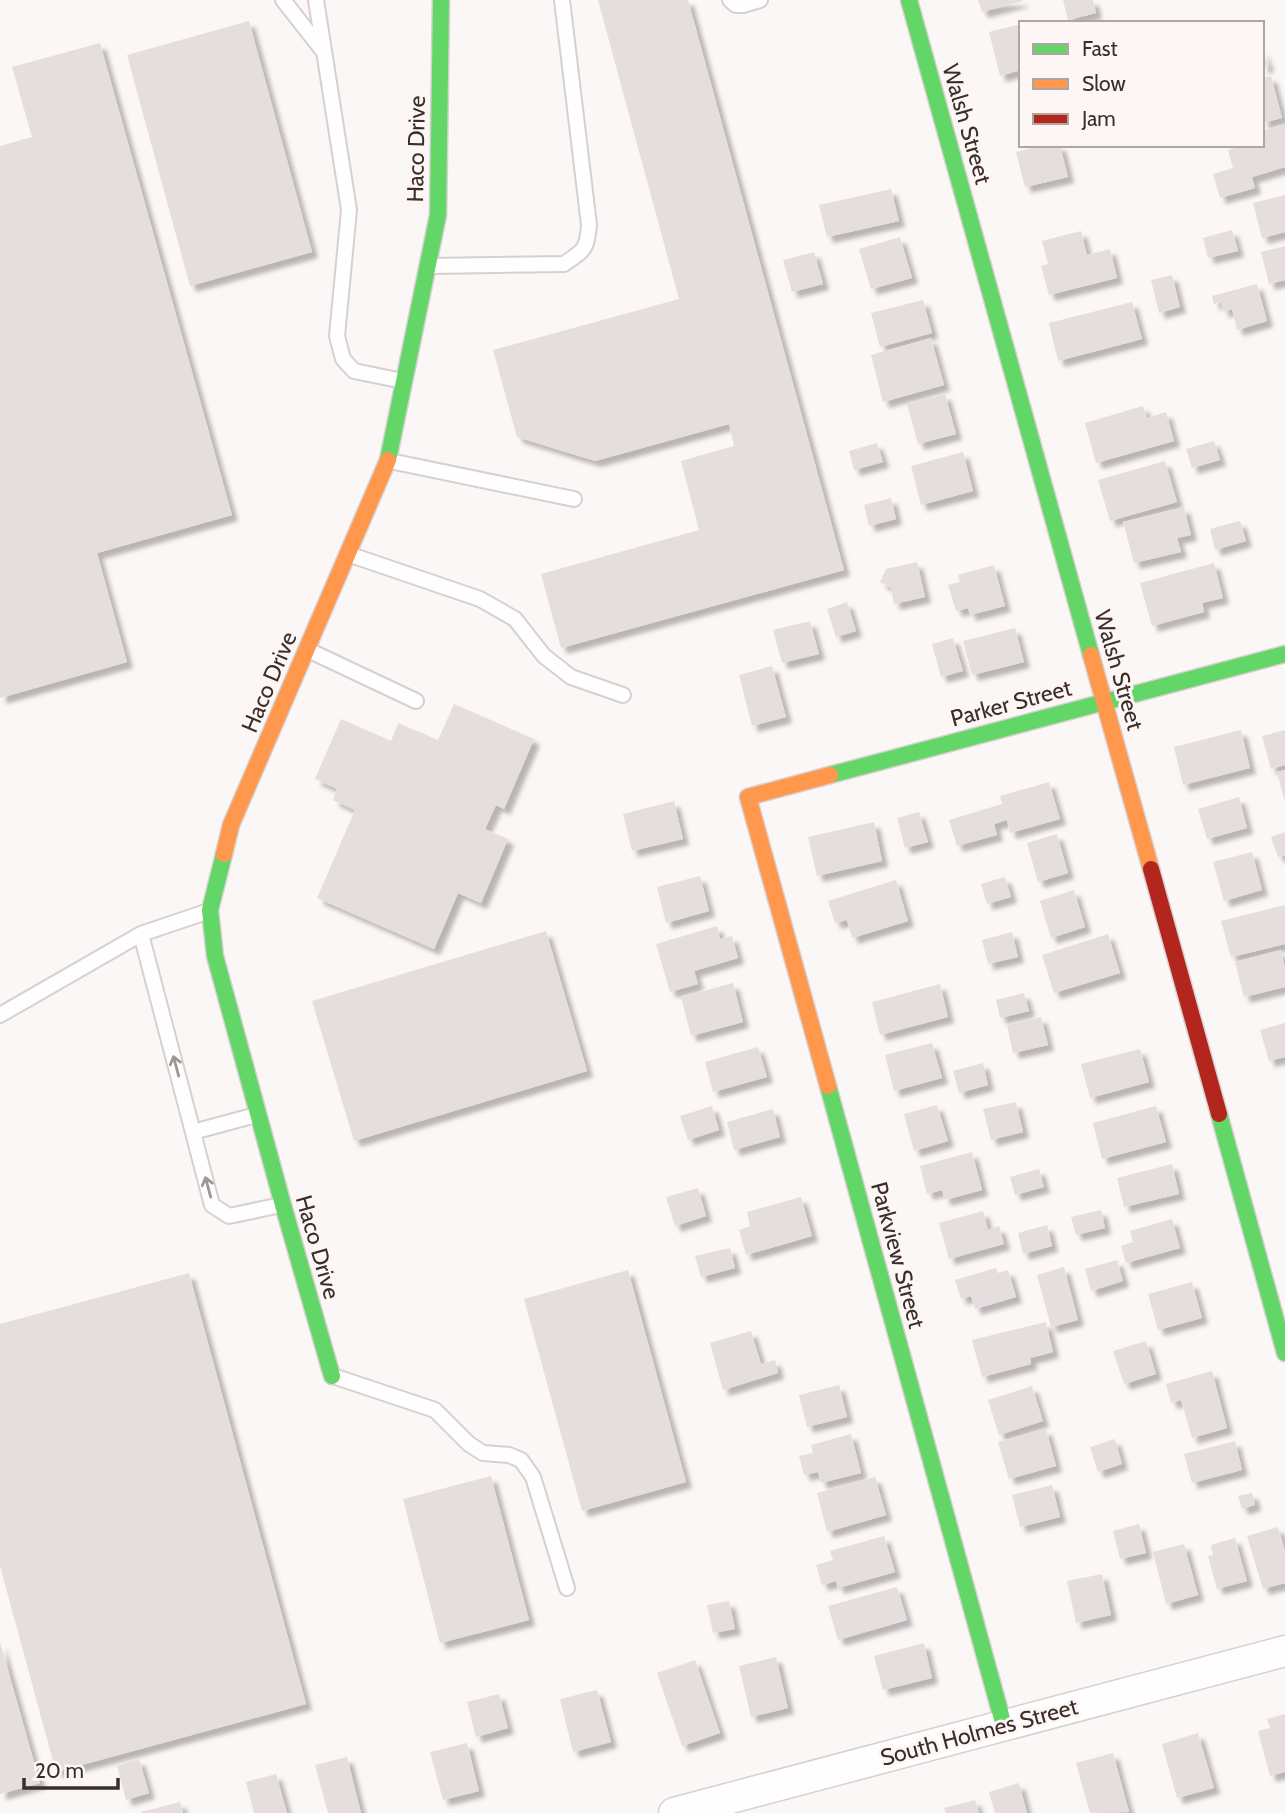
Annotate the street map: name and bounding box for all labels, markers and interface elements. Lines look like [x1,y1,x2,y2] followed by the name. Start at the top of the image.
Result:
[1019,21,1264,147] legend
[1082,36,1118,61] text: Fast
[937,61,998,187] street label: Walsh Street
[1082,71,1126,96] text: Slow
[401,95,431,203] street label: Haco Drive
[1081,106,1116,131] text: Jam
[1089,607,1150,733] street label: Walsh Street
[235,627,303,737] street label: Haco Drive
[947,673,1075,733] street label: Parker Street
[169,1055,182,1078] one-way arrow
[201,1176,214,1199] one-way arrow
[865,1179,931,1331] street label: Parkview Street
[290,1192,346,1302] street label: Haco Drive
[877,1692,1081,1772] street label: South Holmes Street
[24,1746,119,1790] scale bar
[35,1758,84,1783] text: 20 m

